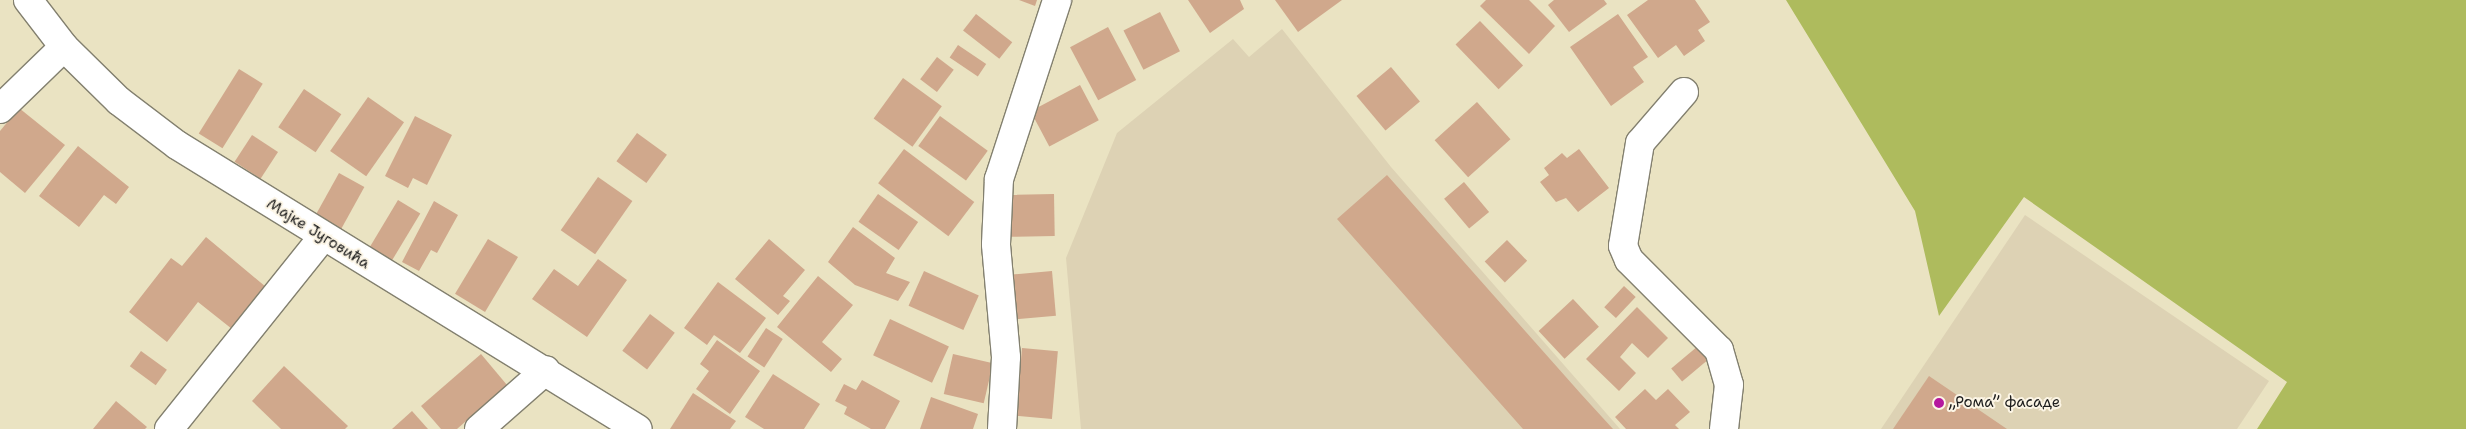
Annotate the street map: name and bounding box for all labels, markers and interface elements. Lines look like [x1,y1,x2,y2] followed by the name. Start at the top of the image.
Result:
[263,195,373,273] street label: Мајке Југовића
[1949,394,2060,412] place label: „Рома” фасаде
[1933,397,1945,409] marker: „Рома” фасаде

